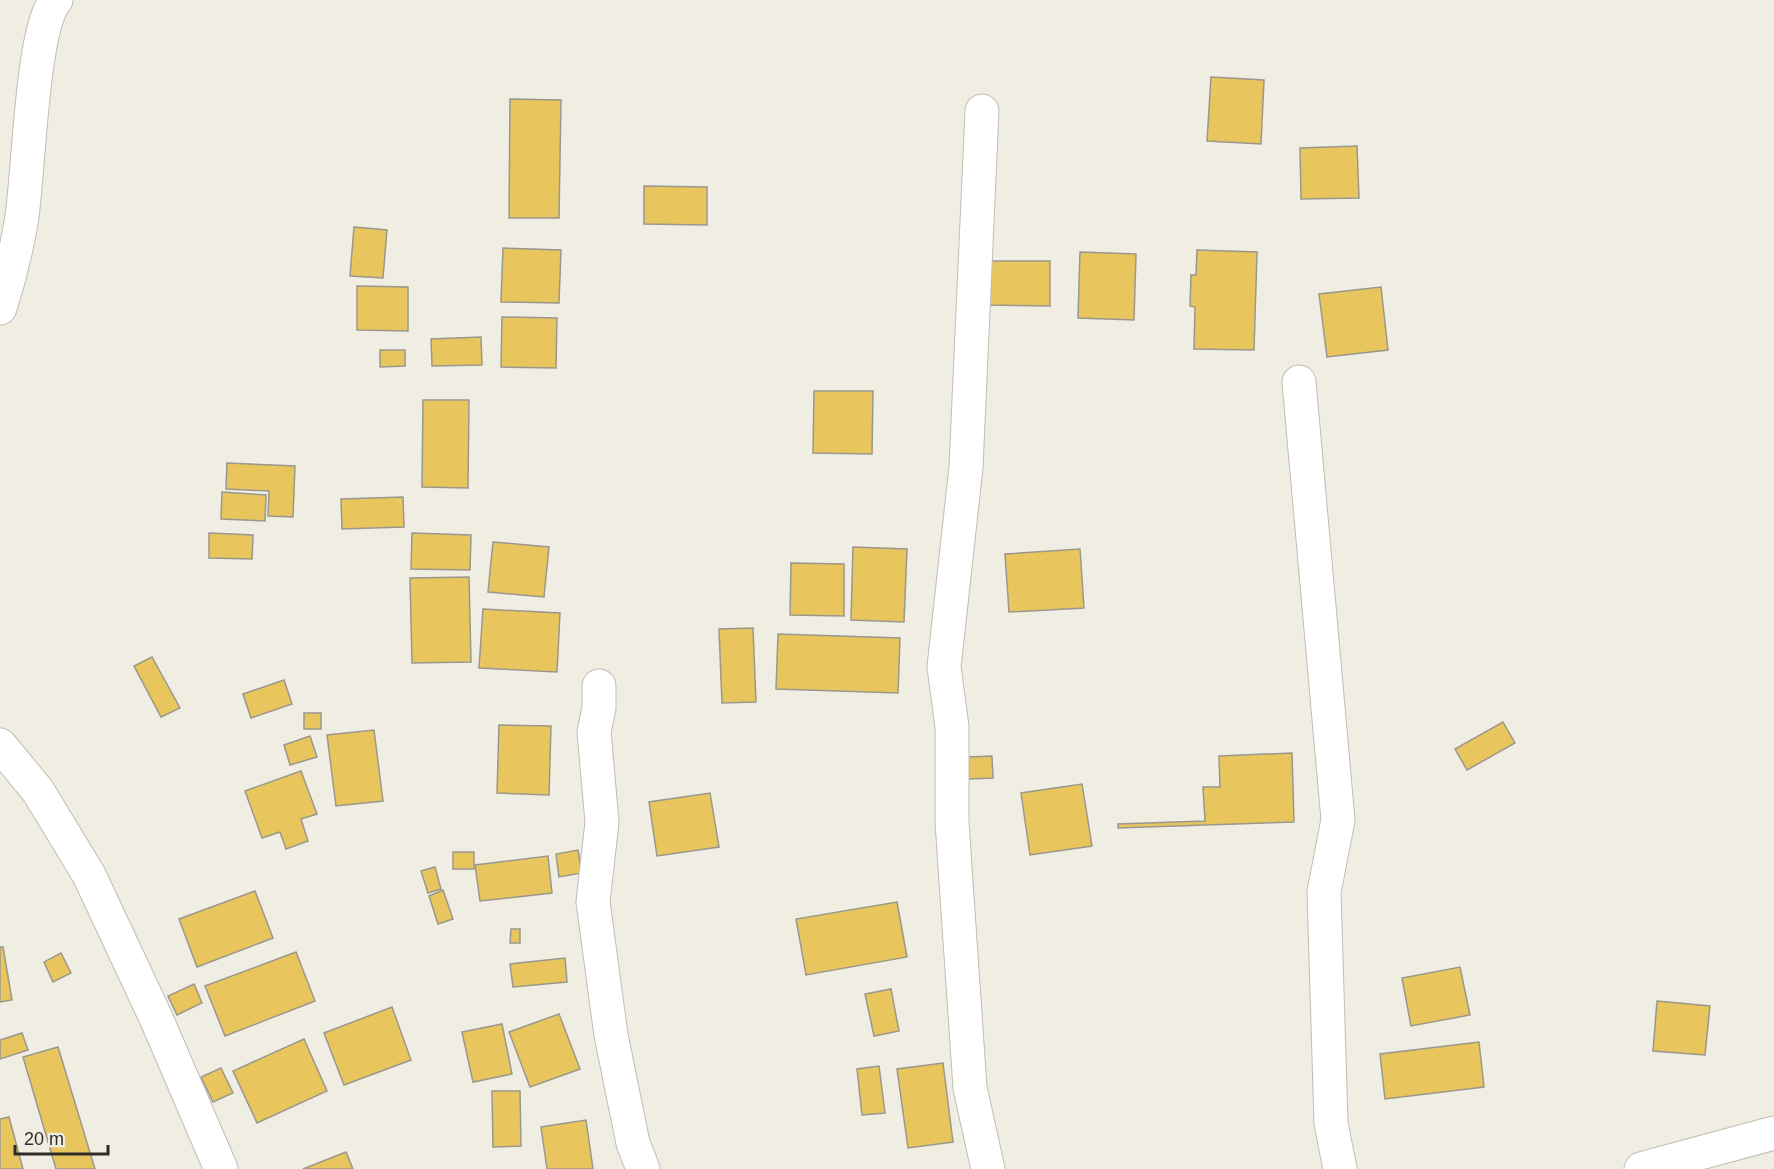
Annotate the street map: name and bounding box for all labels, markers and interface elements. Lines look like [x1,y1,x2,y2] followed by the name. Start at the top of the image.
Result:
[15,1118,108,1156] scale bar
[24,1129,64,1149] text: 20 m

